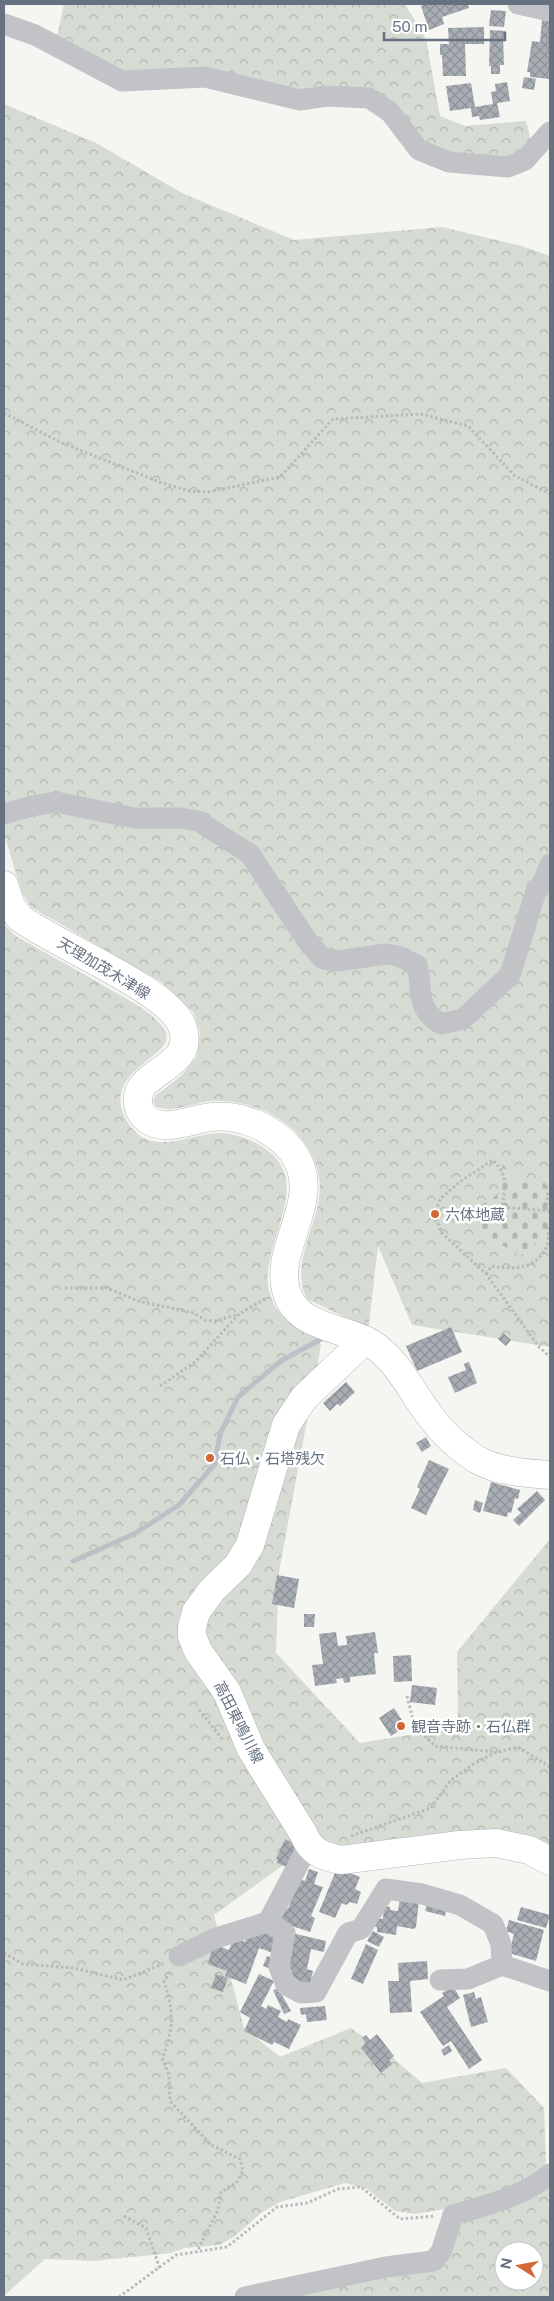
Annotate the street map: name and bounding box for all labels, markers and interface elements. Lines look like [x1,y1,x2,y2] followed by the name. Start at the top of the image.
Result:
[384,10,505,42] scale bar
[392,18,427,35] text: 50 m
[55,934,153,1002] street label: 天理加茂木津線
[445,1206,505,1223] place label: 六体地蔵
[429,1208,441,1220] marker: 六体地蔵
[220,1450,325,1467] place label: 石仏・石塔残欠
[204,1452,216,1464] marker: 石仏・石塔残欠
[211,1678,267,1766] street label: 高田東鳴川線
[411,1718,531,1735] place label: 観音寺跡・石仏群
[395,1720,407,1732] marker: 観音寺跡・石仏群
[494,2241,544,2291] north arrow
[497,2257,515,2270] text: N

